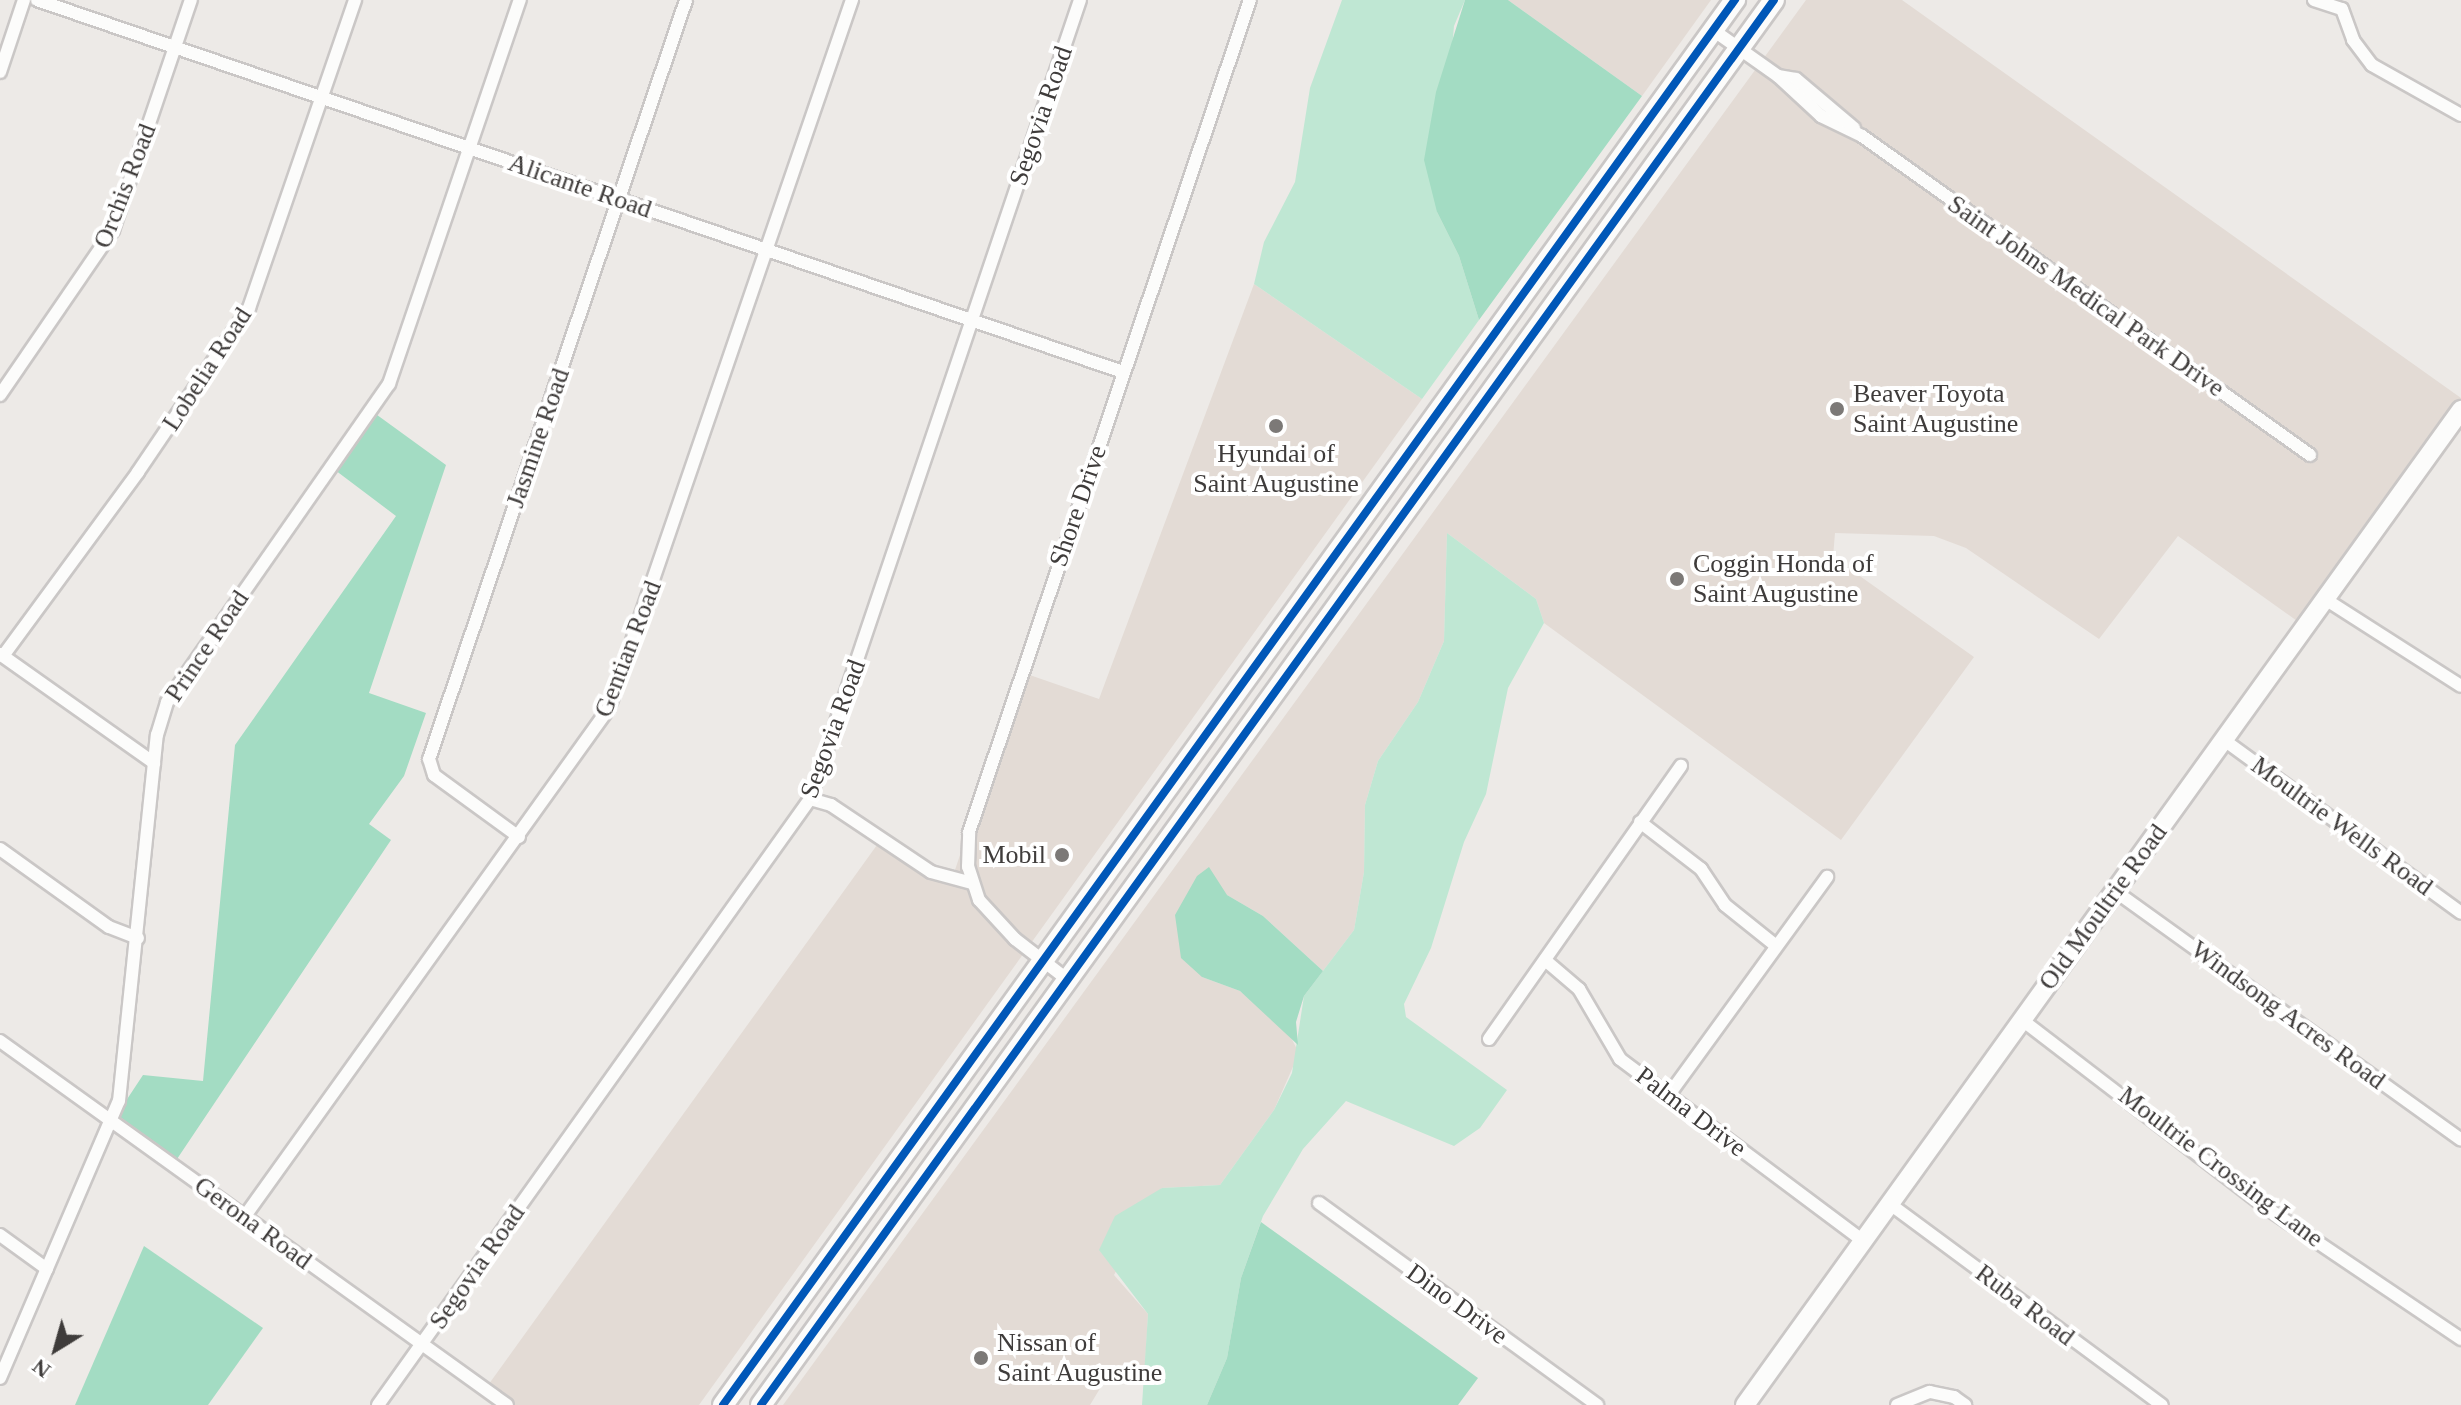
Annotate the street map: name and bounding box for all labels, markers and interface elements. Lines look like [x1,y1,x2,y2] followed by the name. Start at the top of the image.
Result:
[1003,42,1079,190] street label: Segovia Road
[87,119,163,253] street label: Orchis Road
[504,147,656,225] street label: Alicante Road
[1942,188,2230,404] street label: Saint Johns Medical Park Drive
[156,301,258,437] street label: Lobelia Road
[500,364,576,512] street label: Jasmine Road
[1853,378,2020,440] place label: Beaver Toyota Saint Augustine
[1828,400,1846,418] marker: Beaver Toyota Saint Augustine
[1267,417,1285,435] marker: Hyundai of Saint Augustine
[1193,438,1359,500] place label: Hyundai of Saint Augustine
[1043,441,1113,571] street label: Shore Drive
[1693,548,1874,610] place label: Coggin Honda of Saint Augustine
[1668,570,1686,588] marker: Coggin Honda of Saint Augustine
[588,576,668,722] street label: Gentian Road
[158,584,256,708] street label: Prince Road
[794,655,872,803] street label: Segovia Road
[2245,749,2439,903] street label: Moultrie Wells Road
[2032,818,2174,996] street label: Old Moultrie Road
[982,839,1046,871] place label: Mobil
[1053,846,1071,864] marker: Mobil
[2184,934,2392,1096] street label: Windsong Acres Road
[1629,1060,1753,1164] street label: Palma Drive
[2112,1080,2330,1254] street label: Moultrie Crossing Lane
[188,1170,318,1276] street label: Gerona Road
[423,1199,531,1335] street label: Segovia Road
[1400,1257,1514,1351] street label: Dino Drive
[1969,1258,2081,1352] street label: Ruba Road
[16,1309,96,1389] north arrow
[997,1327,1164,1388] place label: Nissan of Saint Augustine
[972,1349,990,1367] marker: Nissan of Saint Augustine
[27,1354,55,1383] text: N

